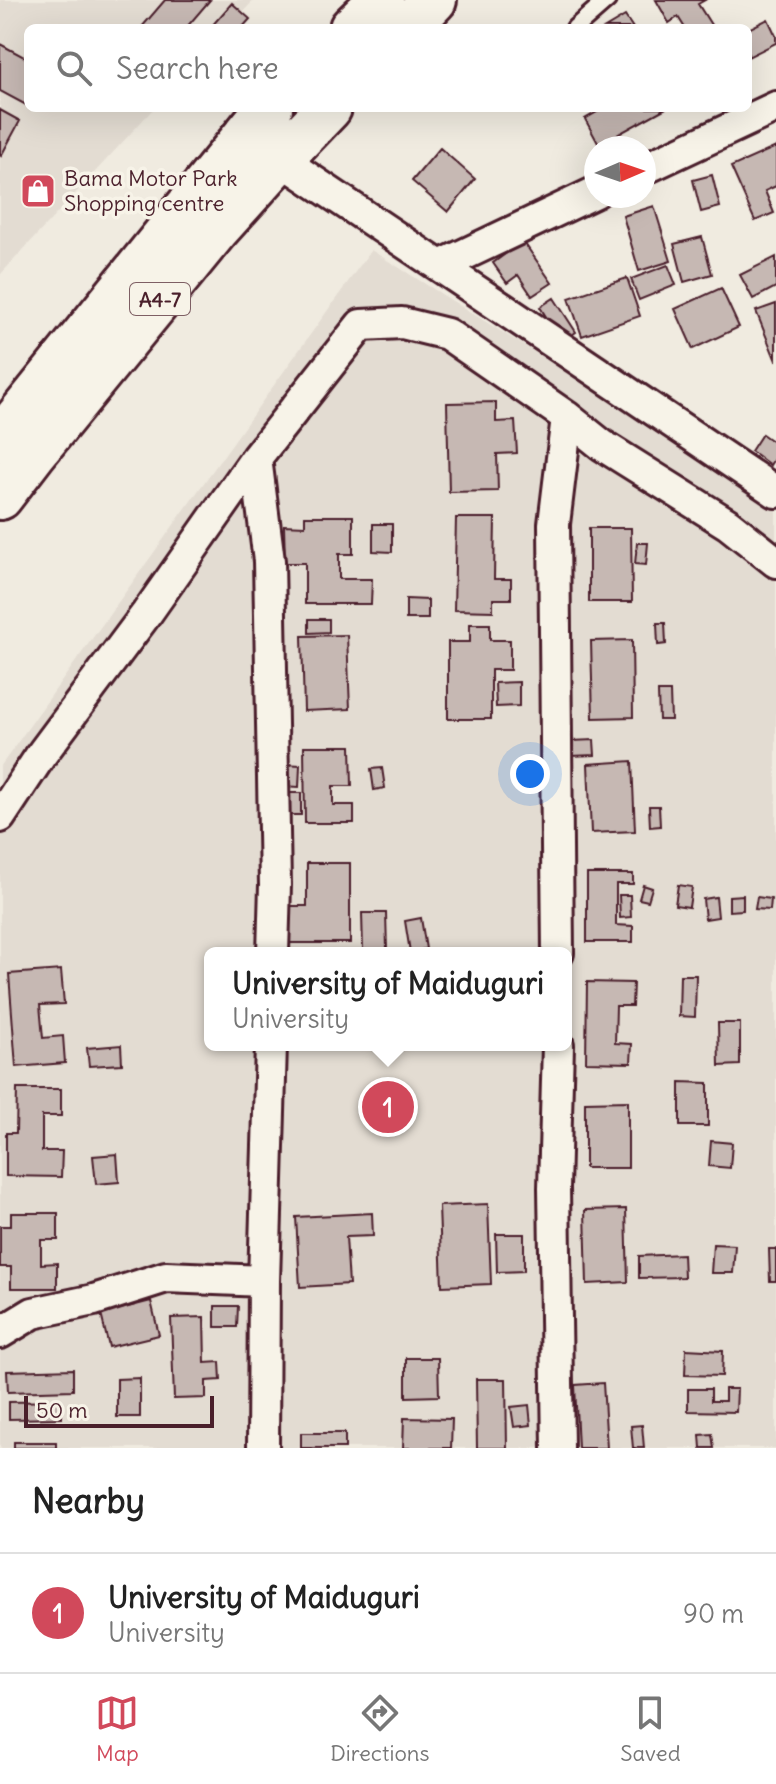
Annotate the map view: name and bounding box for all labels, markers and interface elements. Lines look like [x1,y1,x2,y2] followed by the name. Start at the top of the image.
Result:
[24,24,752,112] search box
[52,46,96,90] icon: search
[116,49,279,87] text: Search here
[584,136,656,208] north arrow
[64,164,237,217] place label: Bama Motor Park Shopping centre
[19,172,57,210] shop icon: Bama Motor Park Shopping centre
[130,283,190,315] road number: A4-7
[510,754,550,794] your location
[204,947,572,1051] popup
[232,964,544,1002] text: University of Maiduguri
[232,1002,349,1035] text: University
[362,1077,414,1137] pin: 1
[24,1392,214,1428] scale bar
[36,1396,88,1424] text: 50 m
[32,1479,145,1522] text: Nearby
[108,1578,420,1616] text: University of Maiduguri
[53,1597,63,1630] text: 1
[683,1597,744,1630] text: 90 m
[108,1616,225,1649] text: University
[95,1691,139,1767] tab: Map
[330,1691,430,1767] tab: Directions
[620,1691,681,1767] tab: Saved

